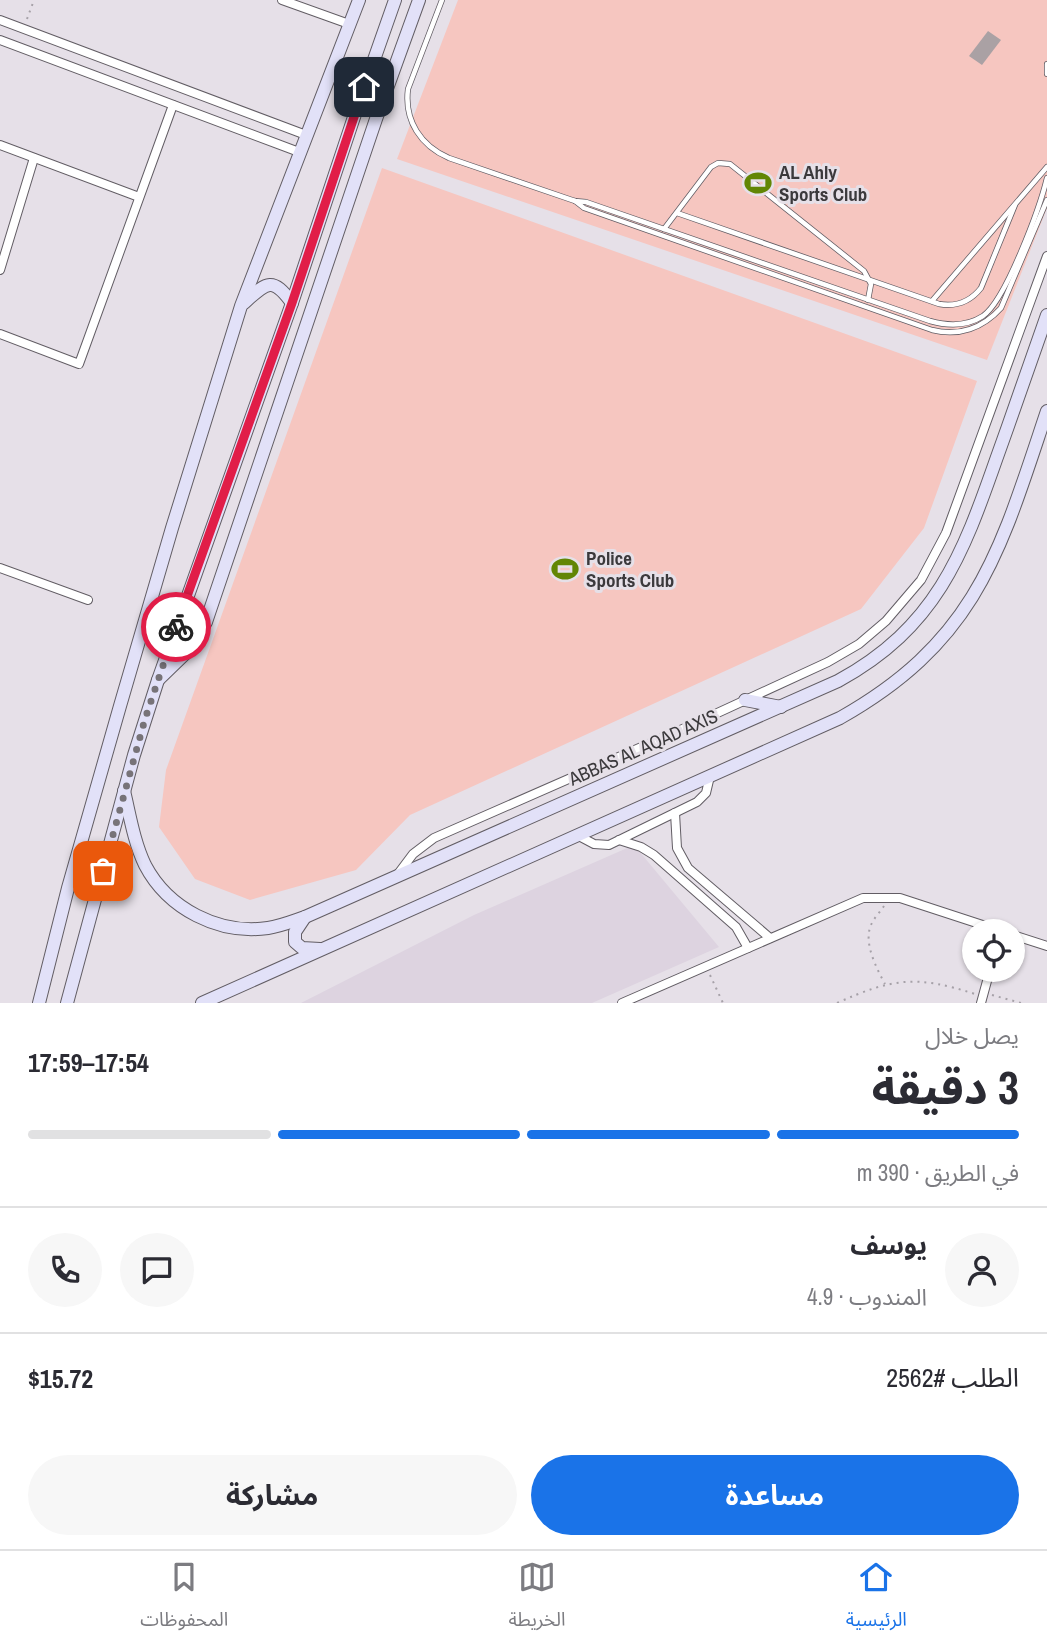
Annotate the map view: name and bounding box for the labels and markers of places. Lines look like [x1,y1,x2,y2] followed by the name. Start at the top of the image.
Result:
[334,57,394,117] pin
[779,159,867,207] place label: AL Ahly Sports Club
[743,168,773,198] sports icon: AL Ahly Sports Club
[586,545,674,593] place label: Police Sports Club
[550,554,580,584] sports icon: Police Sports Club
[73,841,133,901] pin

